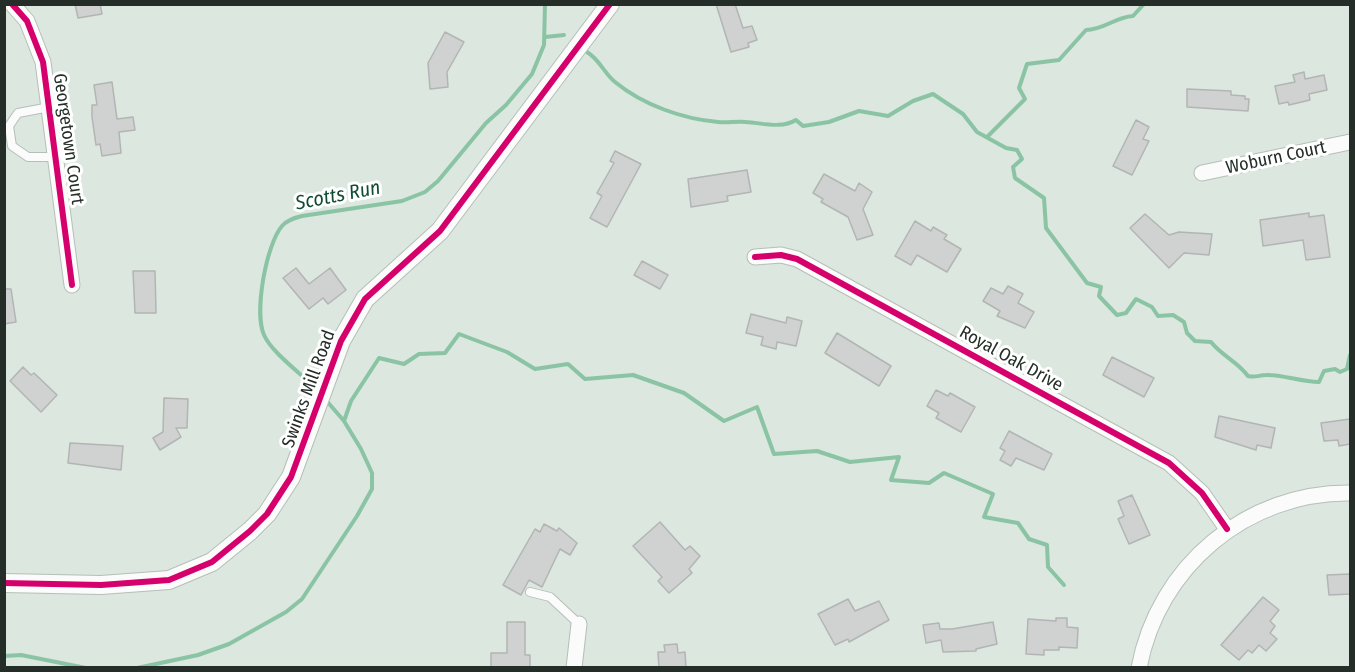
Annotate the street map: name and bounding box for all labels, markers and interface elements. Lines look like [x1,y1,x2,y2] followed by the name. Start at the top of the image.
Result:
[48,72,88,206] street label: Georgetown Court
[1224,137,1328,179] street label: Woburn Court
[293,176,383,216] water label: Scotts Run
[955,322,1067,396] street label: Royal Oak Drive
[278,327,340,451] street label: Swinks Mill Road

